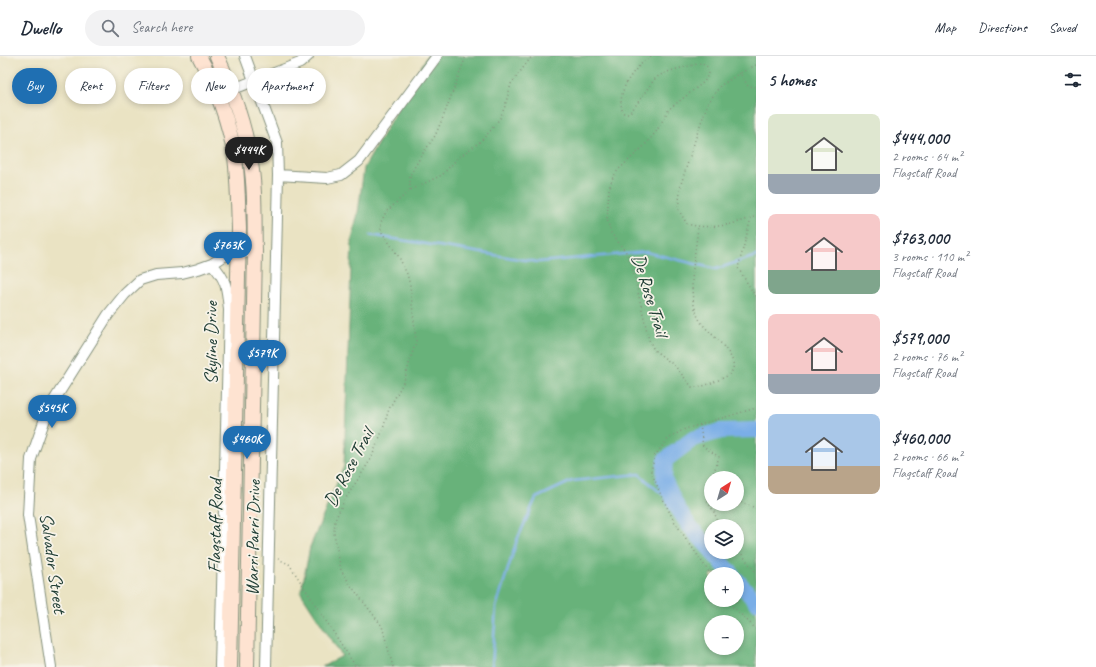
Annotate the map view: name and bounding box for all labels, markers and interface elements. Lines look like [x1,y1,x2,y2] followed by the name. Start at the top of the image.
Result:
[85,10,365,46] search box
[20,16,61,40] text: Dwello
[99,17,121,39] icon: search
[131,18,192,37] text: Search here
[935,19,956,36] text: Map
[978,19,1027,36] text: Directions
[1049,19,1076,36] text: Saved
[12,68,57,104] chip: Buy
[65,68,116,104] chip: Rent
[124,68,183,104] chip: Filters
[191,68,239,104] chip: New
[247,68,326,104] chip: Apartment
[1062,69,1084,91] icon: filters
[768,70,816,91] text: 5 homes
[892,128,949,149] text: $444,000
[800,130,848,178] icon: home
[221,137,277,171] pin: $444K
[234,142,264,158] text: $444K
[892,149,962,165] text: 2 rooms · 64 m²
[892,165,956,181] text: Flagstaff Road
[892,228,949,249] text: $763,000
[800,230,848,278] icon: home
[200,232,256,266] pin: $763K
[213,237,243,253] text: $763K
[892,249,968,265] text: 3 rooms · 110 m²
[626,251,675,343] street label: De Rose Trail
[892,265,956,281] text: Flagstaff Road
[199,300,223,384] street label: Skyline Drive
[892,328,948,349] text: $579,000
[800,330,848,378] icon: home
[234,340,290,374] pin: $579K
[247,345,277,361] text: $579K
[892,349,962,365] text: 2 rooms · 76 m²
[892,365,956,381] text: Flagstaff Road
[24,395,80,429] pin: $545K
[37,400,67,416] text: $545K
[318,421,381,510] street label: De Rose Trail
[219,426,275,460] pin: $460K
[892,428,949,449] text: $460,000
[800,430,848,478] icon: home
[232,431,262,447] text: $460K
[892,449,962,465] text: 2 rooms · 66 m²
[892,465,956,481] text: Flagstaff Road
[704,471,744,511] north arrow
[704,471,744,655] map controls
[202,475,228,573] street label: Flagstaff Road
[240,478,266,596] street label: Warri Parri Drive
[34,511,72,617] street label: Salvador Street
[704,519,744,559] button: layers
[704,567,744,607] button: +
[704,615,744,655] button: −

